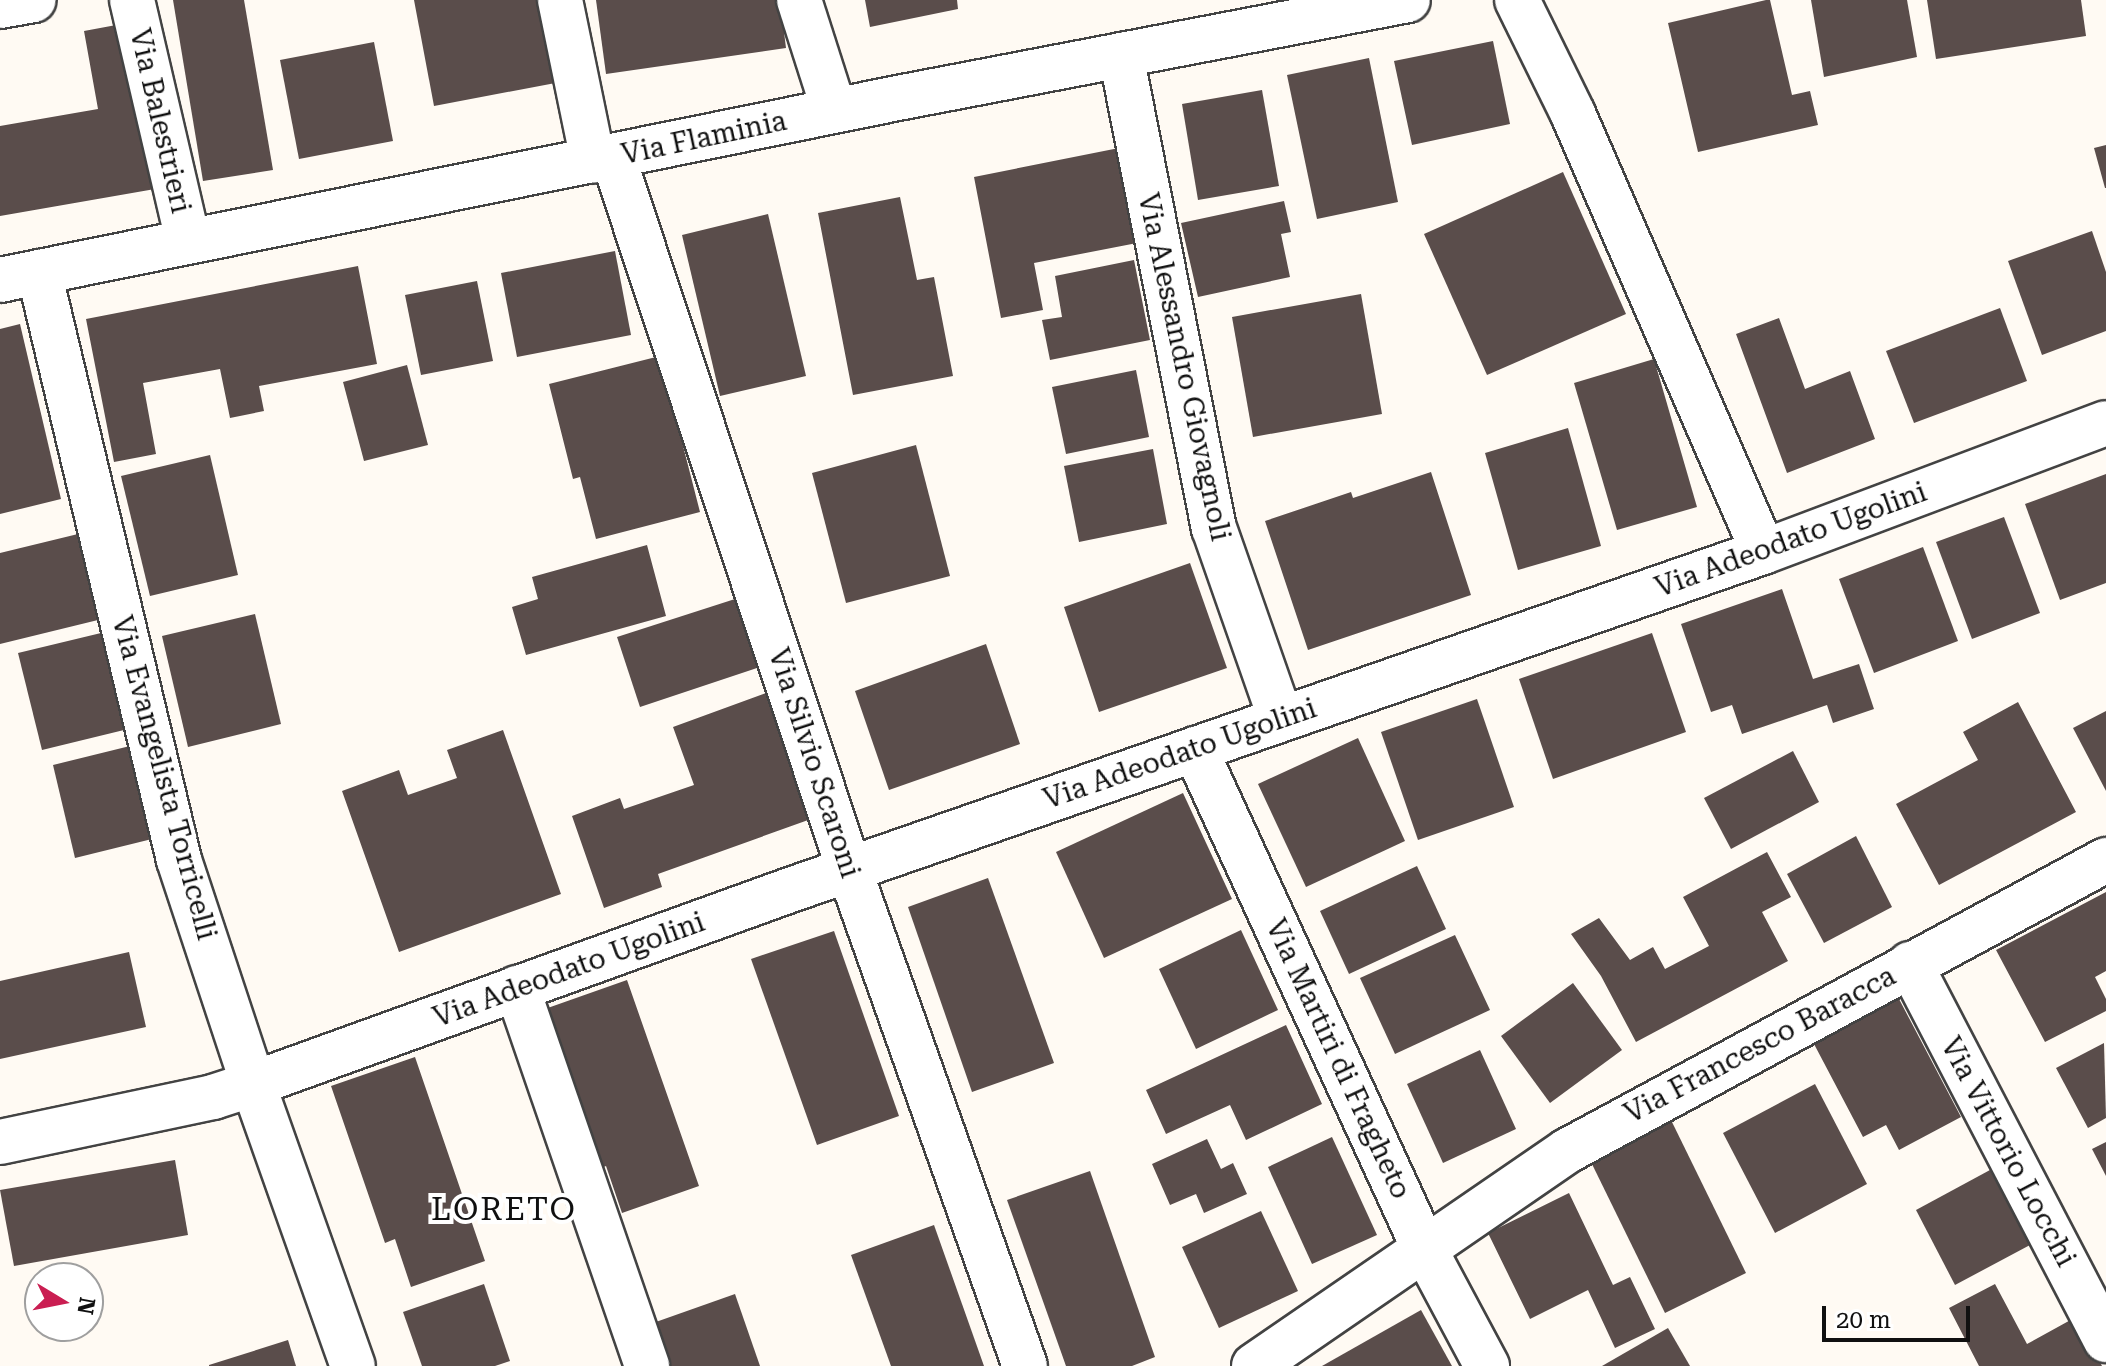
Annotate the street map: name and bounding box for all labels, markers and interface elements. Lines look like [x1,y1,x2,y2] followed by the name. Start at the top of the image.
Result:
[122,25,198,217] street label: Via Balestrieri
[618,104,790,172] street label: Via Flaminia
[1131,190,1237,544] street label: Via Alessandro Giovagnoli
[1651,475,1931,605] street label: Via Adeodato Ugolini
[105,612,223,944] street label: Via Evangelista Torricelli
[761,644,867,882] street label: Via Silvio Scaroni
[1039,691,1321,817] street label: Via Adeodato Ugolini
[429,905,709,1035] street label: Via Adeodato Ugolini
[1258,914,1418,1204] street label: Via Martiri di Fragheto
[1619,959,1901,1131] street label: Via Francesco Baracca
[1933,1032,2083,1272] street label: Via Vittorio Locchi
[431,1190,577,1228] district label: LORETO
[24,1262,104,1342] north arrow
[1826,1290,1974,1340] scale bar
[72,1295,100,1316] text: N
[1836,1306,1891,1334] text: 20 m

